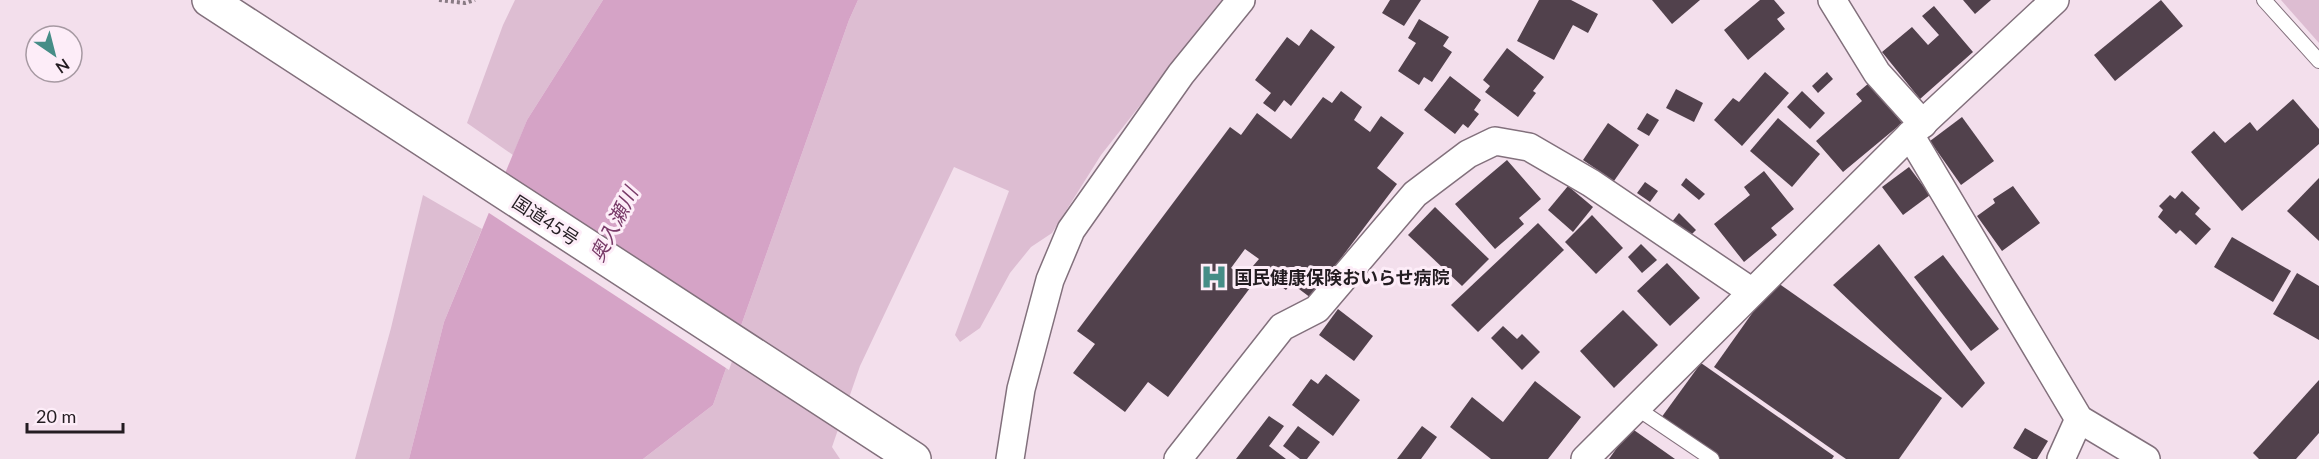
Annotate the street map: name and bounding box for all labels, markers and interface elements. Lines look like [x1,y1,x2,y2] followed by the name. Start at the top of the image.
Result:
[24,24,84,84] north arrow
[52,55,73,78] text: N
[584,181,643,265] water label: 奥入瀬川
[509,190,583,250] street label: 国道45号
[1199,262,1229,292] hospital icon: 国民健康保険おいらせ病院
[1234,266,1450,288] place label: 国民健康保険おいらせ病院
[27,396,123,434] scale bar
[36,405,76,427] text: 20 m

